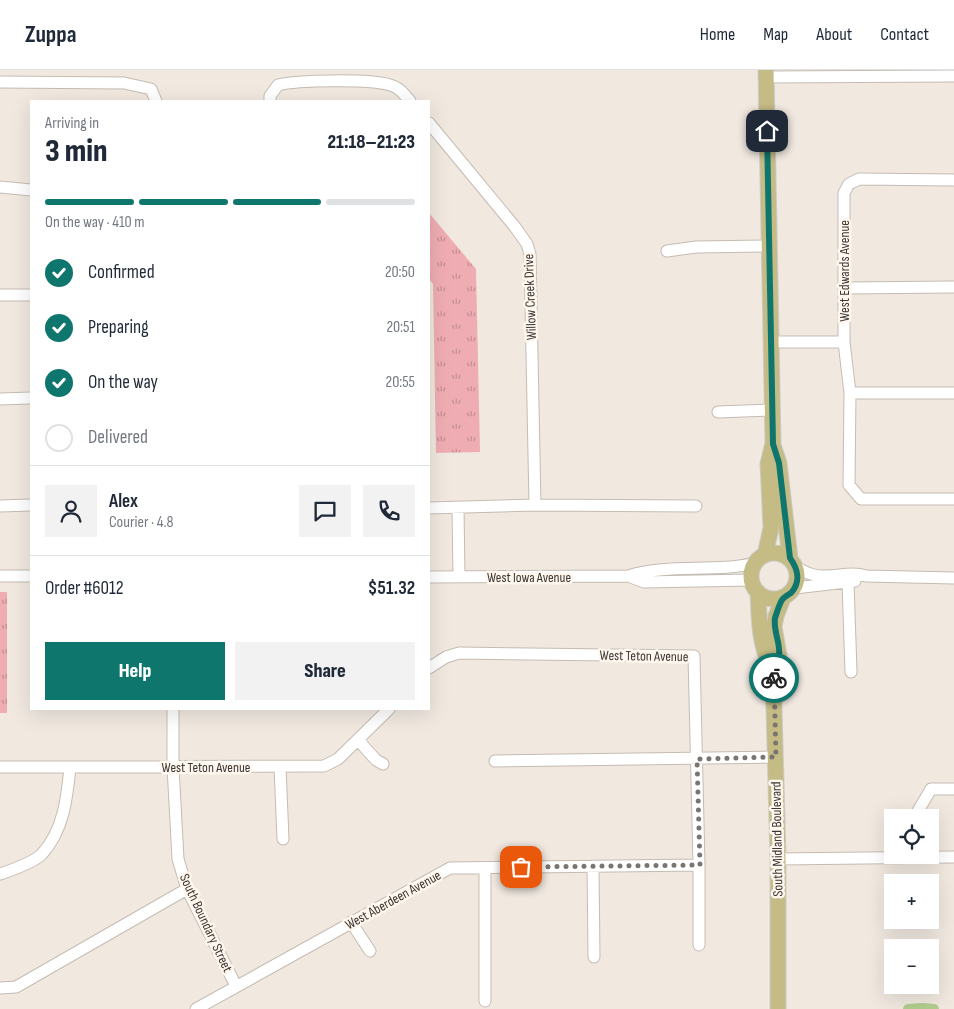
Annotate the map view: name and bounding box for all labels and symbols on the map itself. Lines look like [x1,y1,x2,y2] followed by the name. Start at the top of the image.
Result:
[746,110,788,152] pin
[836,220,853,322] street label: West Edwards Avenue
[520,253,540,341] street label: Willow Creek Drive
[487,569,571,586] street label: West Iowa Avenue
[599,647,689,665] street label: West Teton Avenue
[749,653,799,703] courier
[162,759,250,776] street label: West Teton Avenue
[767,781,787,897] street label: South Midland Boulevard
[500,846,542,888] pin
[342,867,444,933] street label: West Aberdeen Avenue
[176,871,236,975] street label: South Boundary Street

